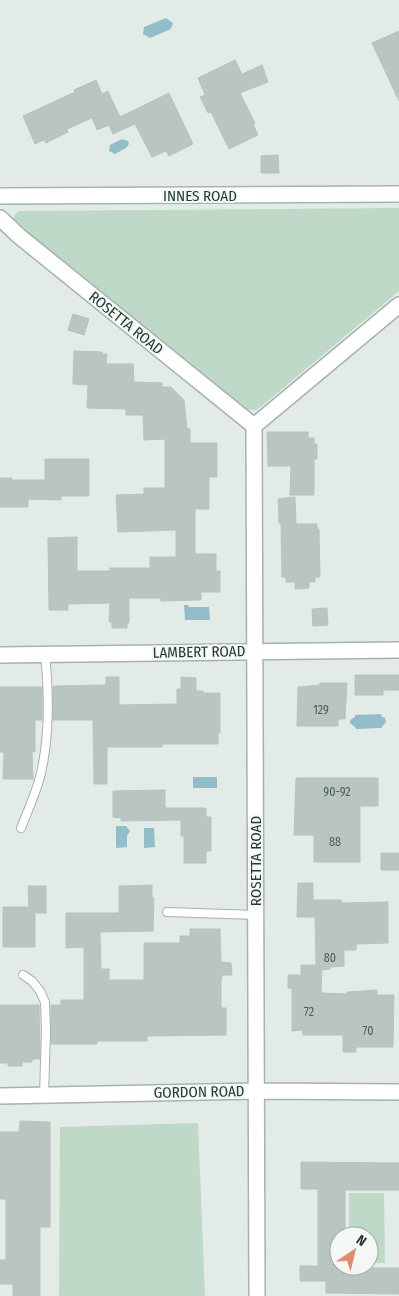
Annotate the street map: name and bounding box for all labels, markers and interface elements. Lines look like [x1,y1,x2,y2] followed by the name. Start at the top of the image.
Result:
[163,187,237,205] street label: INNES ROAD
[85,288,167,358] street label: ROSETTA ROAD
[152,642,246,662] street label: LAMBERT ROAD
[313,703,329,717] house number: 129
[323,785,351,799] house number: 90-92
[247,816,265,906] street label: ROSETTA ROAD
[329,835,341,849] house number: 88
[324,951,336,965] house number: 80
[304,1005,314,1019] house number: 72
[363,1024,373,1038] house number: 70
[153,1082,245,1102] street label: GORDON ROAD
[329,1226,379,1276] north arrow
[353,1231,369,1250] text: N

